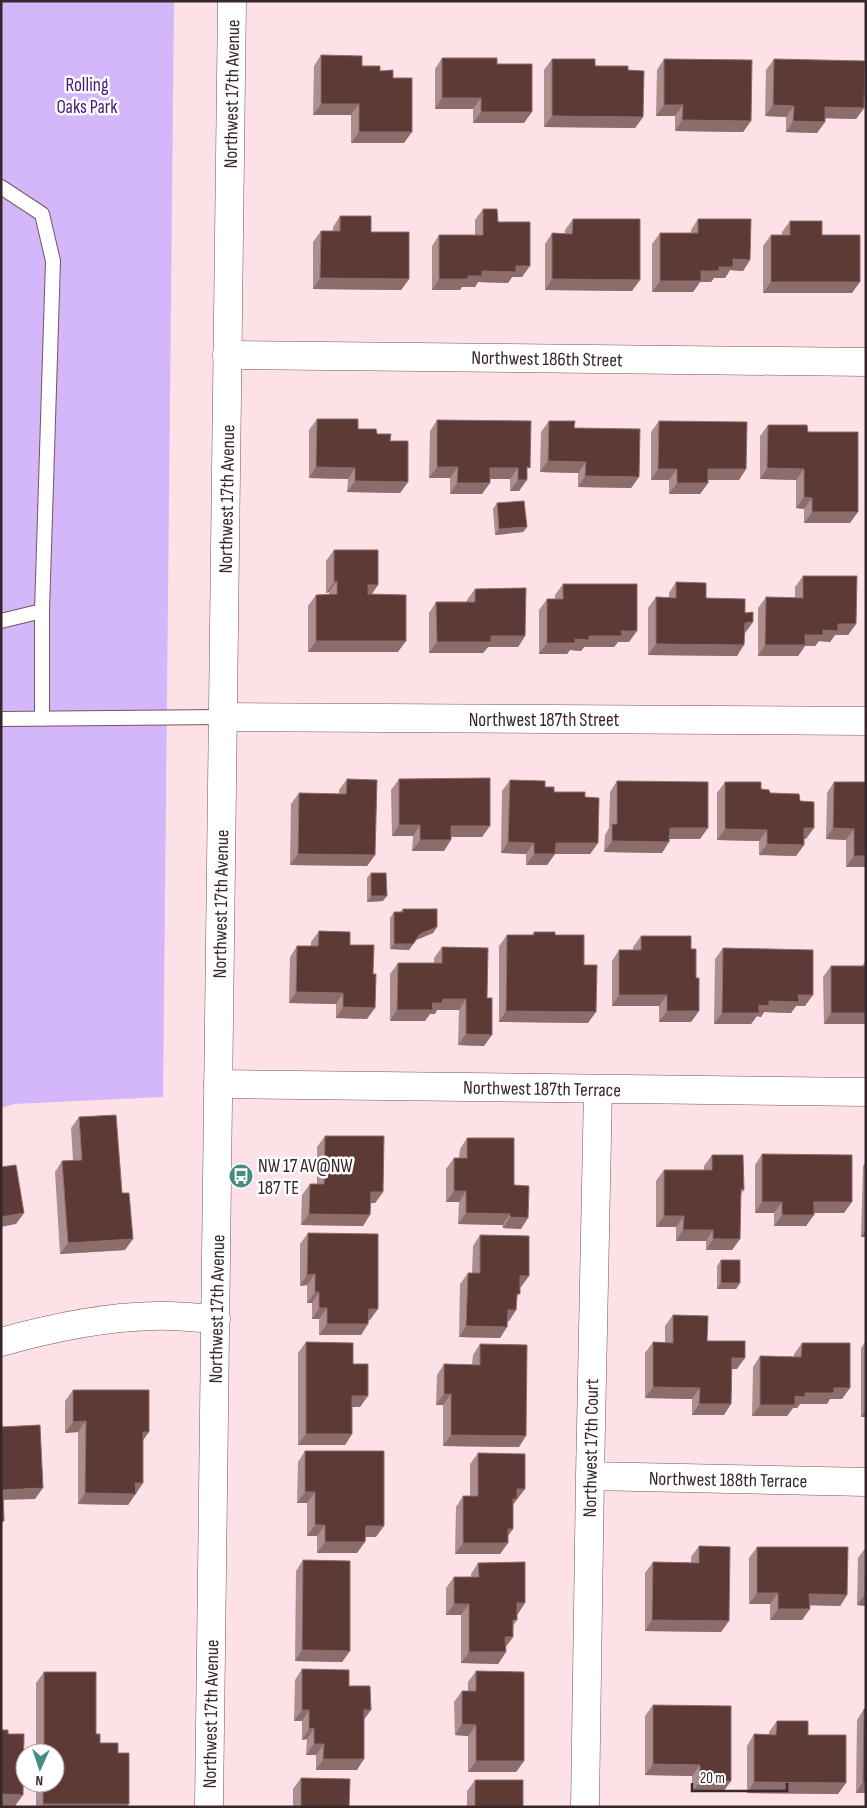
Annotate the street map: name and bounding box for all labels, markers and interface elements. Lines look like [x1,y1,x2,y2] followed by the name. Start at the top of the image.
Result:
[220,19,245,169] street label: Northwest 17th Avenue
[56,74,118,119] park label: Rolling Oaks Park
[471,347,623,372] street label: Northwest 186th Street
[215,424,240,574] street label: Northwest 17th Avenue
[469,709,620,732] street label: Northwest 187th Street
[209,829,234,979] street label: Northwest 17th Avenue
[463,1077,621,1102] street label: Northwest 187th Terrace
[258,1155,353,1200] place label: NW 17 AV@NW 187 TE
[228,1163,254,1189] bus stop icon: NW 17 AV@NW 187 TE
[205,1234,230,1384] street label: Northwest 17th Avenue
[579,1378,604,1518] street label: Northwest 17th Court
[649,1468,807,1493] street label: Northwest 188th Terrace
[199,1639,224,1789] street label: Northwest 17th Avenue
[15,1743,65,1793] north arrow
[692,1760,787,1792] scale bar
[700,1769,725,1788] text: 20 m
[35,1772,44,1789] text: N

